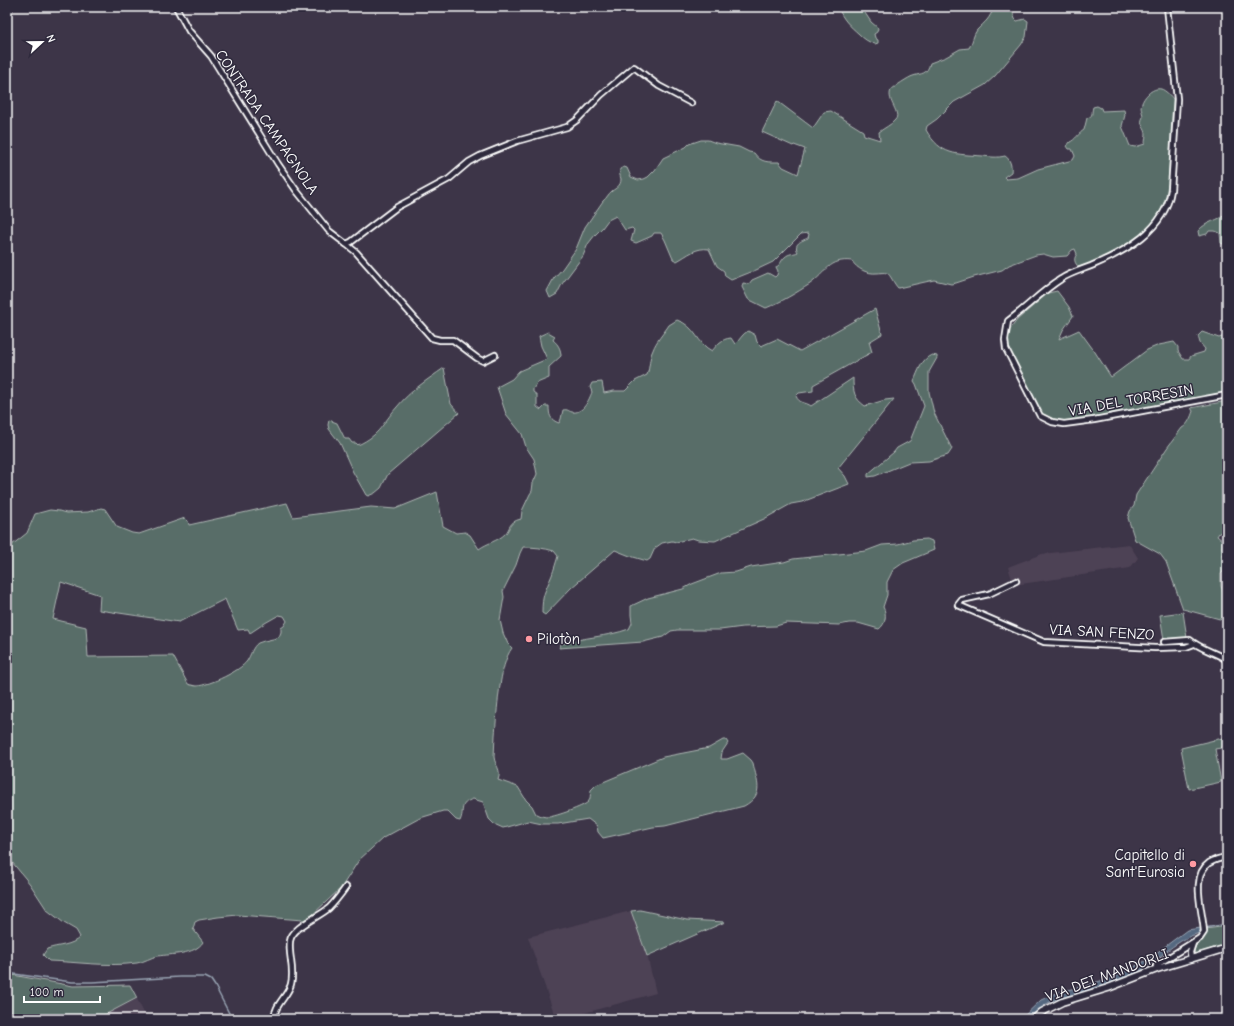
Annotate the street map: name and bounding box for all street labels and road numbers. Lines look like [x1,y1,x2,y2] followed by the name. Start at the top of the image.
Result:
[212,46,322,198] street label: CONTRADA CAMPAGNOLA
[1067,380,1195,420] street label: VIA DEL TORRESIN
[1049,620,1155,644] street label: VIA SAN FENZO
[1043,944,1171,1006] street label: VIA DEI MANDORLI

